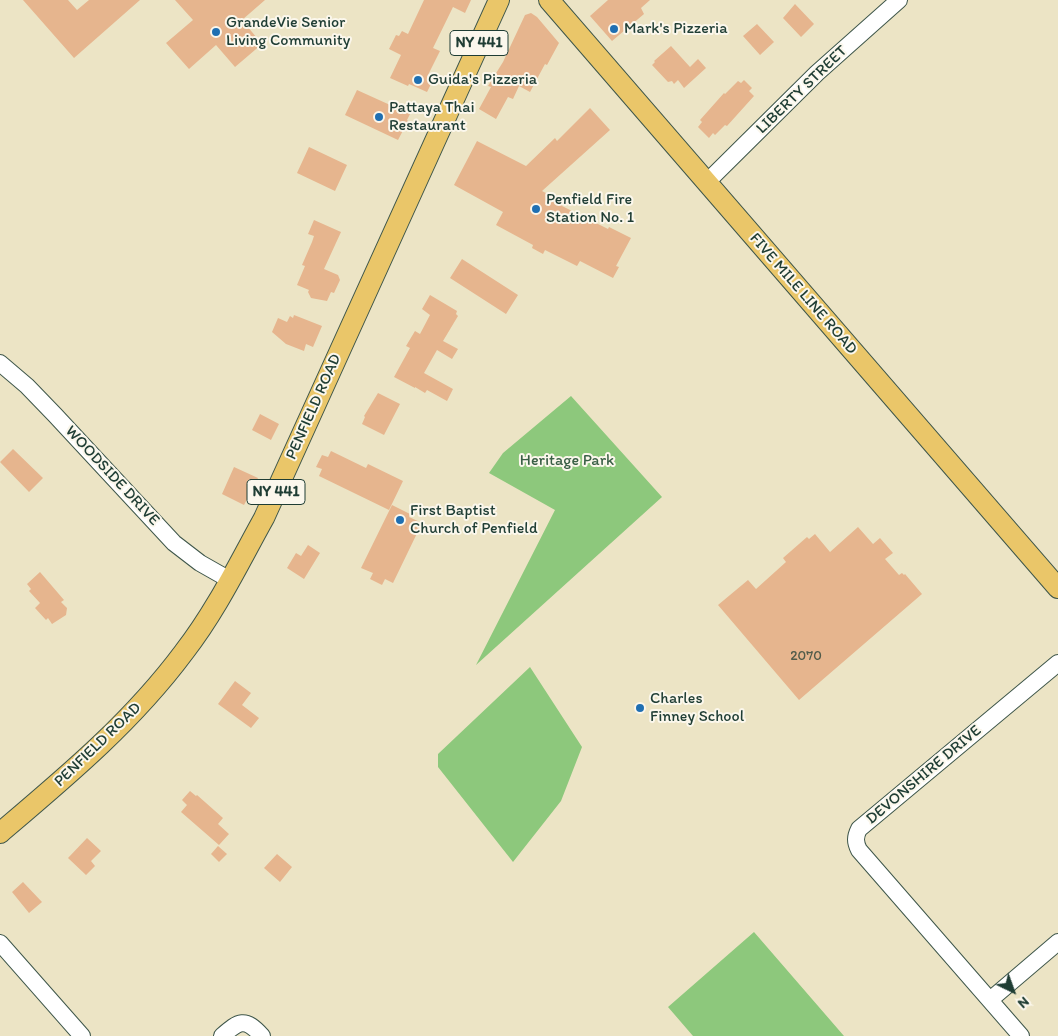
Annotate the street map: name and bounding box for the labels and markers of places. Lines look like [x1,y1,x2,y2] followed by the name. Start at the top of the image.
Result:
[226,13,350,51] place label: GrandeVie Senior Living Community
[624,19,728,39] place label: Mark's Pizzeria
[608,23,620,35] marker: Mark's Pizzeria
[210,26,222,38] marker: GrandeVie Senior Living Community
[428,70,537,90] place label: Guida's Pizzeria
[412,74,424,86] marker: Guida's Pizzeria
[389,98,475,136] place label: Pattaya Thai Restaurant
[373,111,385,123] marker: Pattaya Thai Restaurant
[546,190,634,228] place label: Penfield Fire Station No. 1
[530,203,542,215] marker: Penfield Fire Station No. 1
[410,501,538,539] place label: First Baptist Church of Penfield
[394,514,406,526] marker: First Baptist Church of Penfield
[650,689,744,727] place label: Charles Finney School
[634,702,646,714] marker: Charles Finney School

